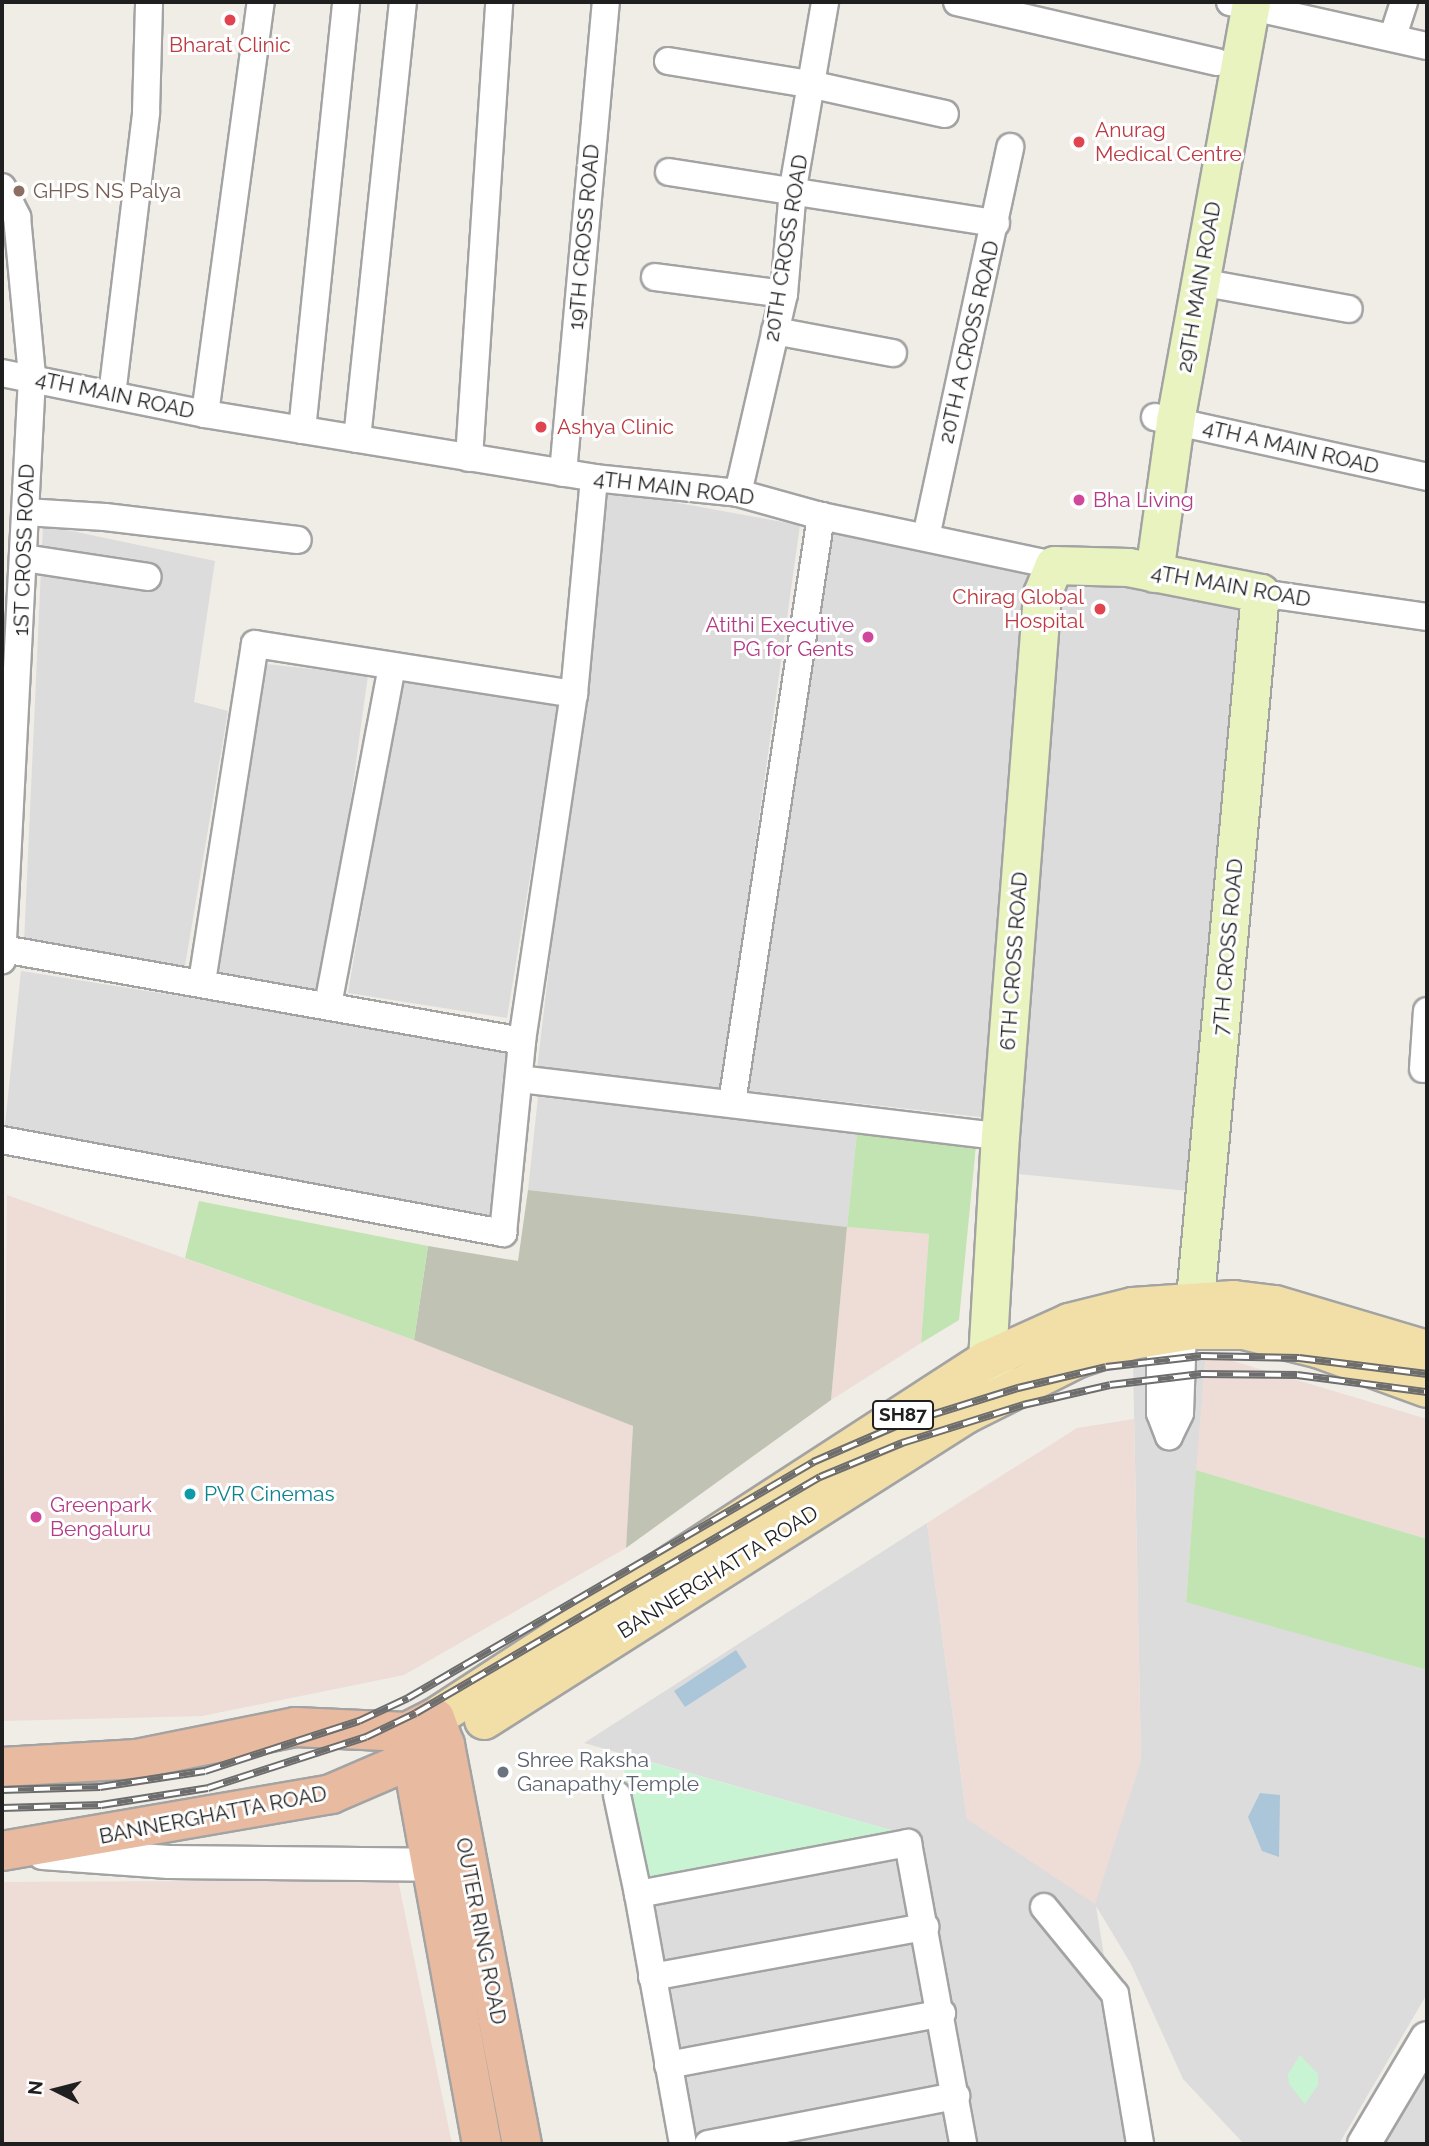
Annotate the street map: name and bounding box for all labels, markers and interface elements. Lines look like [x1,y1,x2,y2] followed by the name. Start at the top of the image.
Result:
[220,10,240,30] marker: Bharat Clinic
[169,32,291,58] place label: Bharat Clinic
[1095,117,1243,167] place label: Anurag Medical Centre
[1069,132,1089,152] marker: Anurag Medical Centre
[563,143,605,331] street label: 19TH CROSS ROAD
[759,153,813,343] street label: 20TH CROSS ROAD
[33,178,181,204] place label: GHPS NS Palya
[11,183,27,199] marker: GHPS NS Palya
[1172,200,1226,374] street label: 29TH MAIN ROAD
[933,238,1005,446] street label: 20TH A CROSS ROAD
[33,366,197,424] street label: 4TH MAIN ROAD
[557,414,674,440] place label: Ashya Clinic
[1200,414,1382,480] street label: 4TH A MAIN ROAD
[531,417,551,437] marker: Ashya Clinic
[8,463,40,637] street label: 1ST CROSS ROAD
[592,466,756,510] street label: 4TH MAIN ROAD
[1093,487,1194,513] place label: Bha Living
[1071,492,1087,508] marker: Bha Living
[1149,560,1313,612] street label: 4TH MAIN ROAD
[952,584,1084,634] place label: Chirag Global Hospital
[1090,599,1110,619] marker: Chirag Global Hospital
[705,612,854,662] place label: Atithi Executive PG for Gents
[860,629,876,645] marker: Atithi Executive PG for Gents
[1208,857,1248,1037] street label: 7TH CROSS ROAD
[995,871,1033,1051] street label: 6TH CROSS ROAD
[872,1400,934,1430] road number: SH87
[204,1481,335,1507] place label: PVR Cinemas
[182,1486,198,1502] marker: PVR Cinemas
[50,1492,152,1542] place label: Greenpark Bengaluru
[613,1500,823,1644] street label: BANNERGHATTA ROAD
[28,1509,44,1525] marker: Greenpark Bengaluru
[517,1747,700,1797] place label: Shree Raksha Ganapathy Temple
[495,1764,511,1780] marker: Shree Raksha Ganapathy Temple
[97,1780,329,1850] street label: BANNERGHATTA ROAD
[451,1835,511,2027] street label: OUTER RING ROAD
[21,2055,91,2125] north arrow
[23,2079,47,2096] text: N

